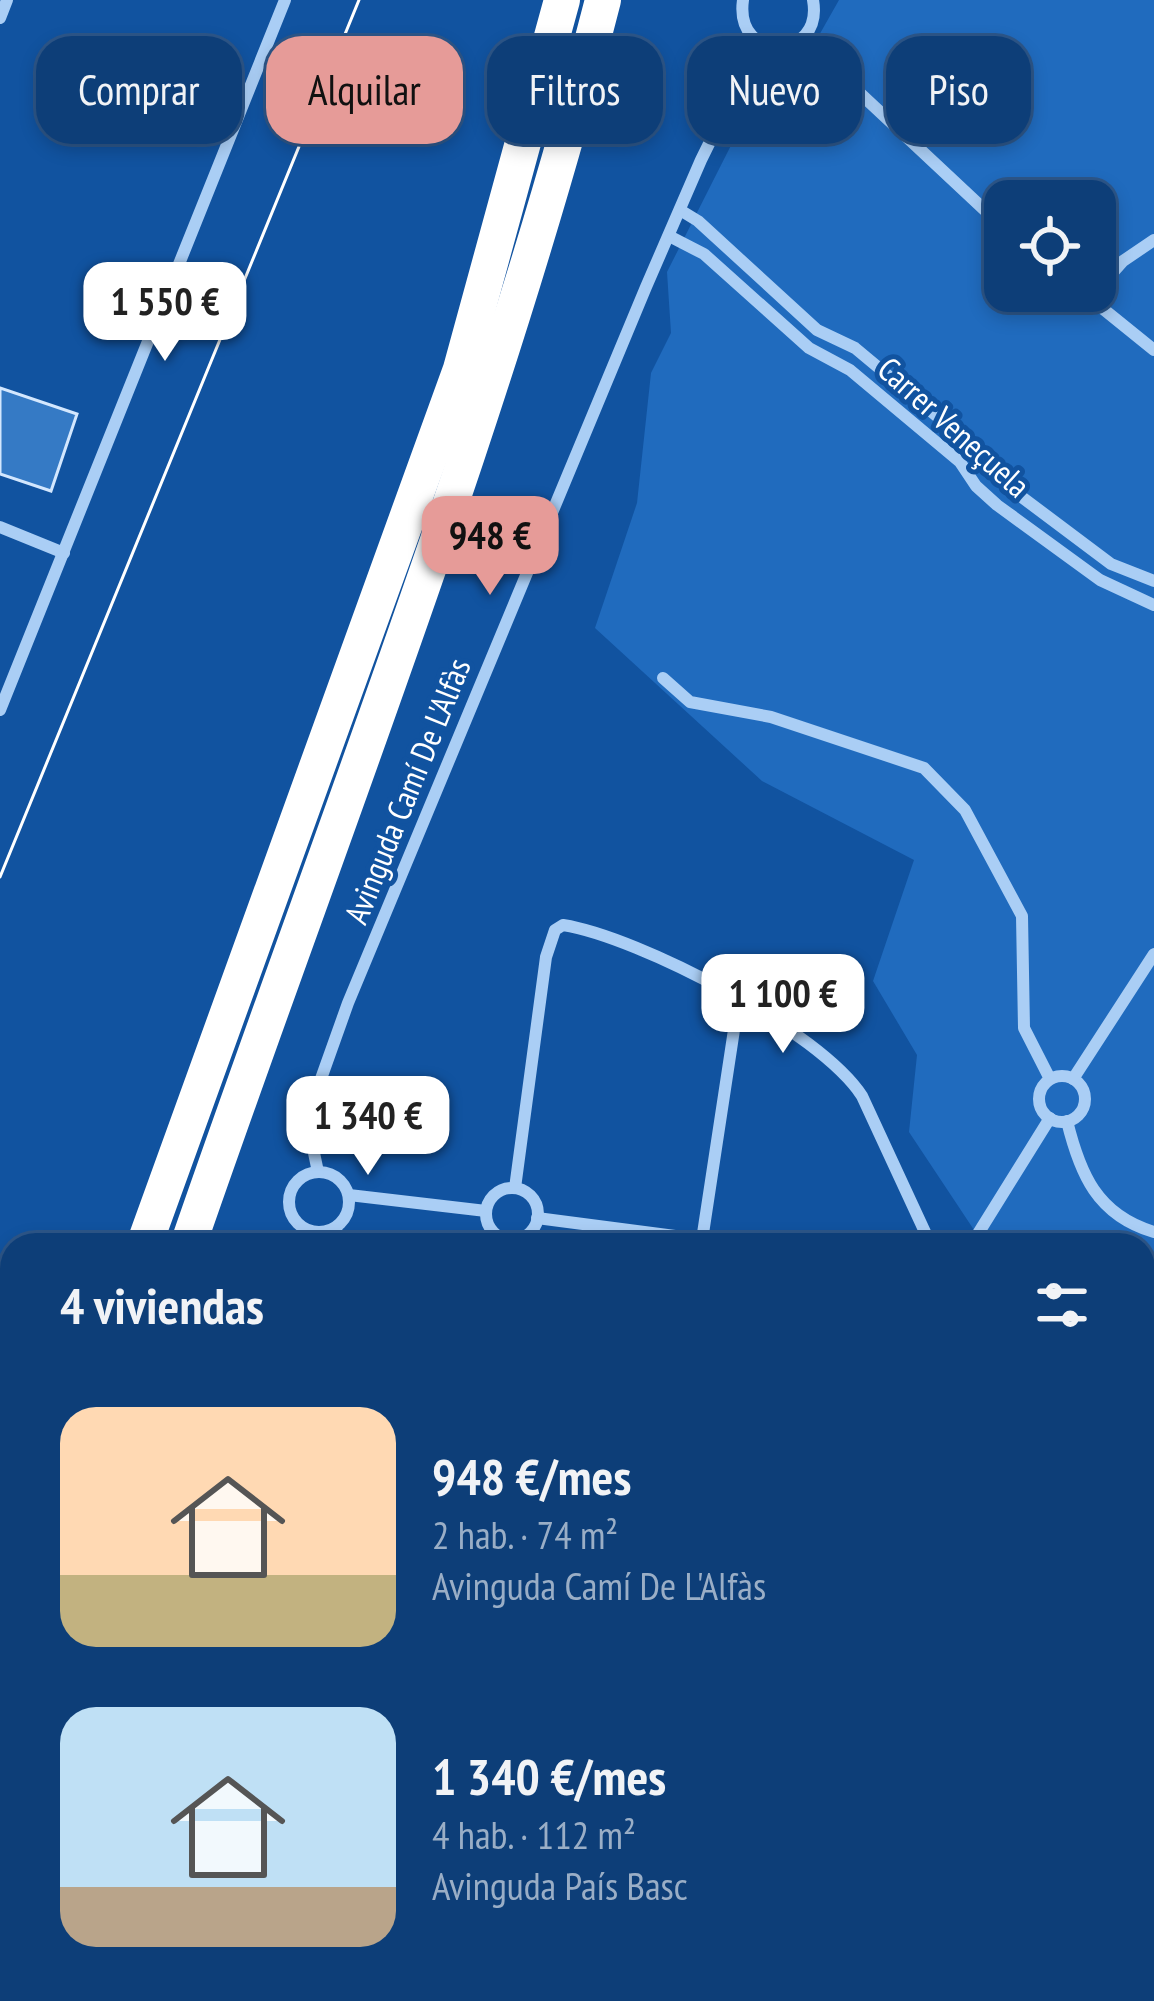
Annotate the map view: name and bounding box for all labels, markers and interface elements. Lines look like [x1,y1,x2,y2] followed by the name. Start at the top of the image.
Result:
[36,36,242,144] chip: Comprar
[266,36,463,144] chip: Alquilar
[487,36,663,144] chip: Filtros
[687,36,862,144] chip: Nuevo
[886,36,1031,144] chip: Piso
[984,180,1116,312] map controls
[984,180,1116,312] button: locate
[54,262,276,364] pin: 1 550 €
[110,275,220,326] text: 1 550 €
[869,347,1040,506] street label: Carrer Veneçuela
[406,496,574,598] pin: 948 €
[449,509,531,560] text: 948 €
[334,652,479,930] street label: Avinguda Camí De L'Alfàs
[672,954,894,1056] pin: 1 100 €
[728,967,838,1018] text: 1 100 €
[257,1076,479,1178] pin: 1 340 €
[313,1089,423,1140] text: 1 340 €
[60,1272,264,1338] text: 4 viviendas
[1029,1272,1095,1338] icon: filters
[432,1443,631,1509] text: 948 €/mes
[156,1455,300,1599] icon: home
[432,1509,618,1560] text: 2 hab. · 74 m²
[432,1560,766,1611] text: Avinguda Camí De L'Alfàs
[432,1743,666,1809] text: 1 340 €/mes
[156,1755,300,1899] icon: home
[432,1809,636,1860] text: 4 hab. · 112 m²
[432,1860,688,1911] text: Avinguda País Basc

